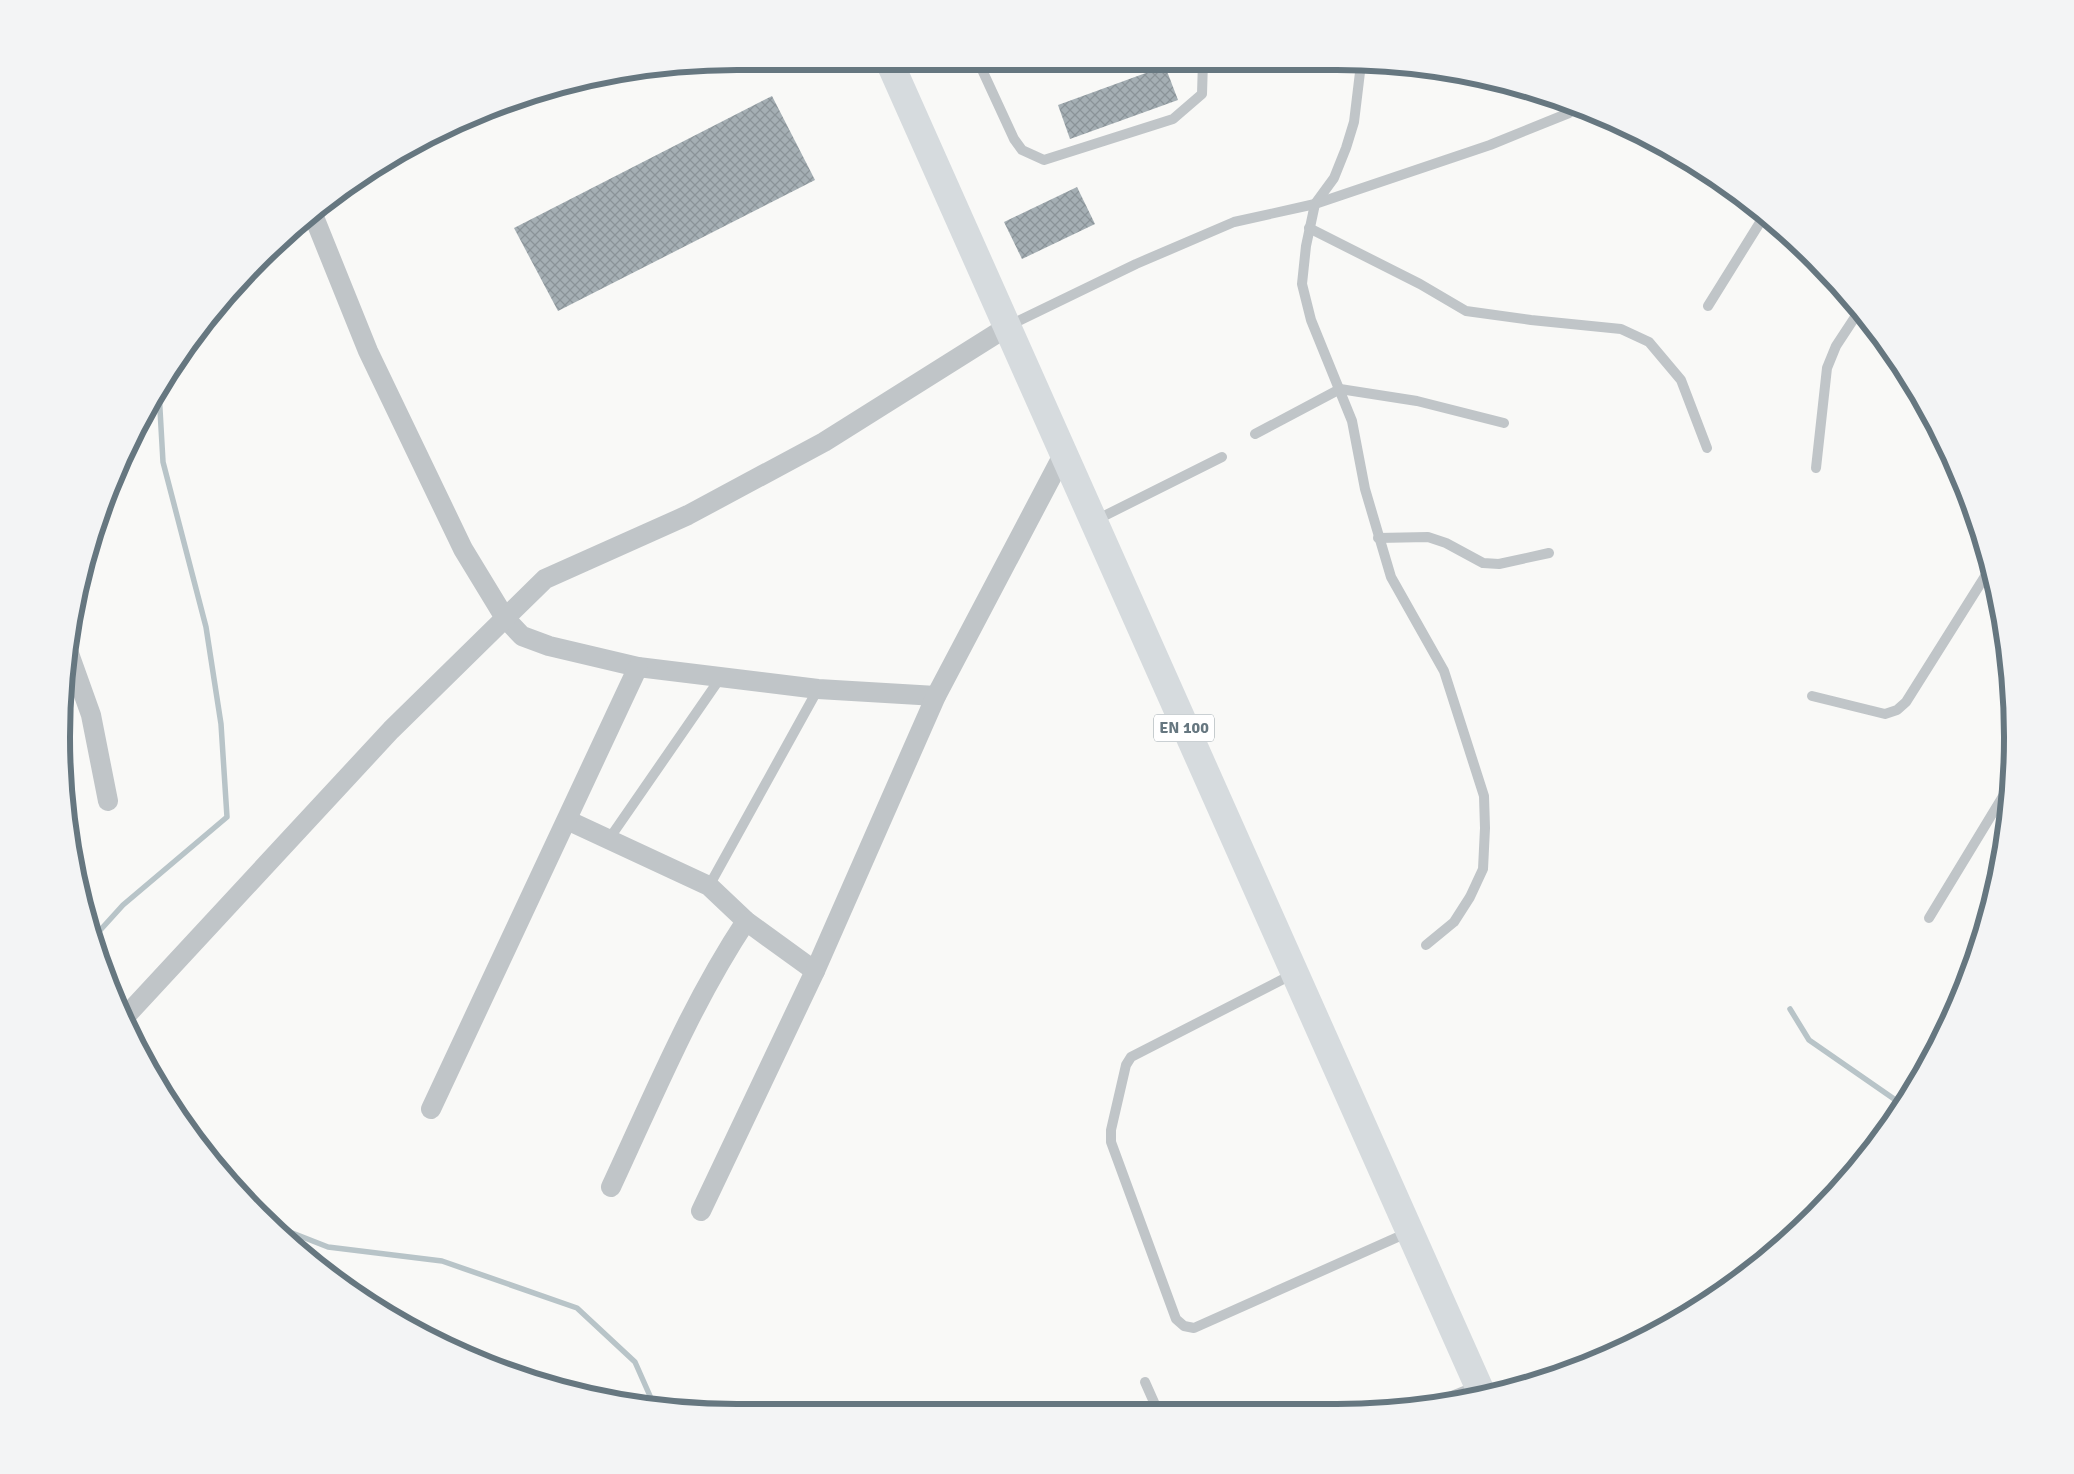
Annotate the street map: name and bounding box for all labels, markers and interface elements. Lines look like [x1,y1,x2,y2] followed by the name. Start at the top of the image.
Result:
[1154,714,1214,741] road number: EN 100

